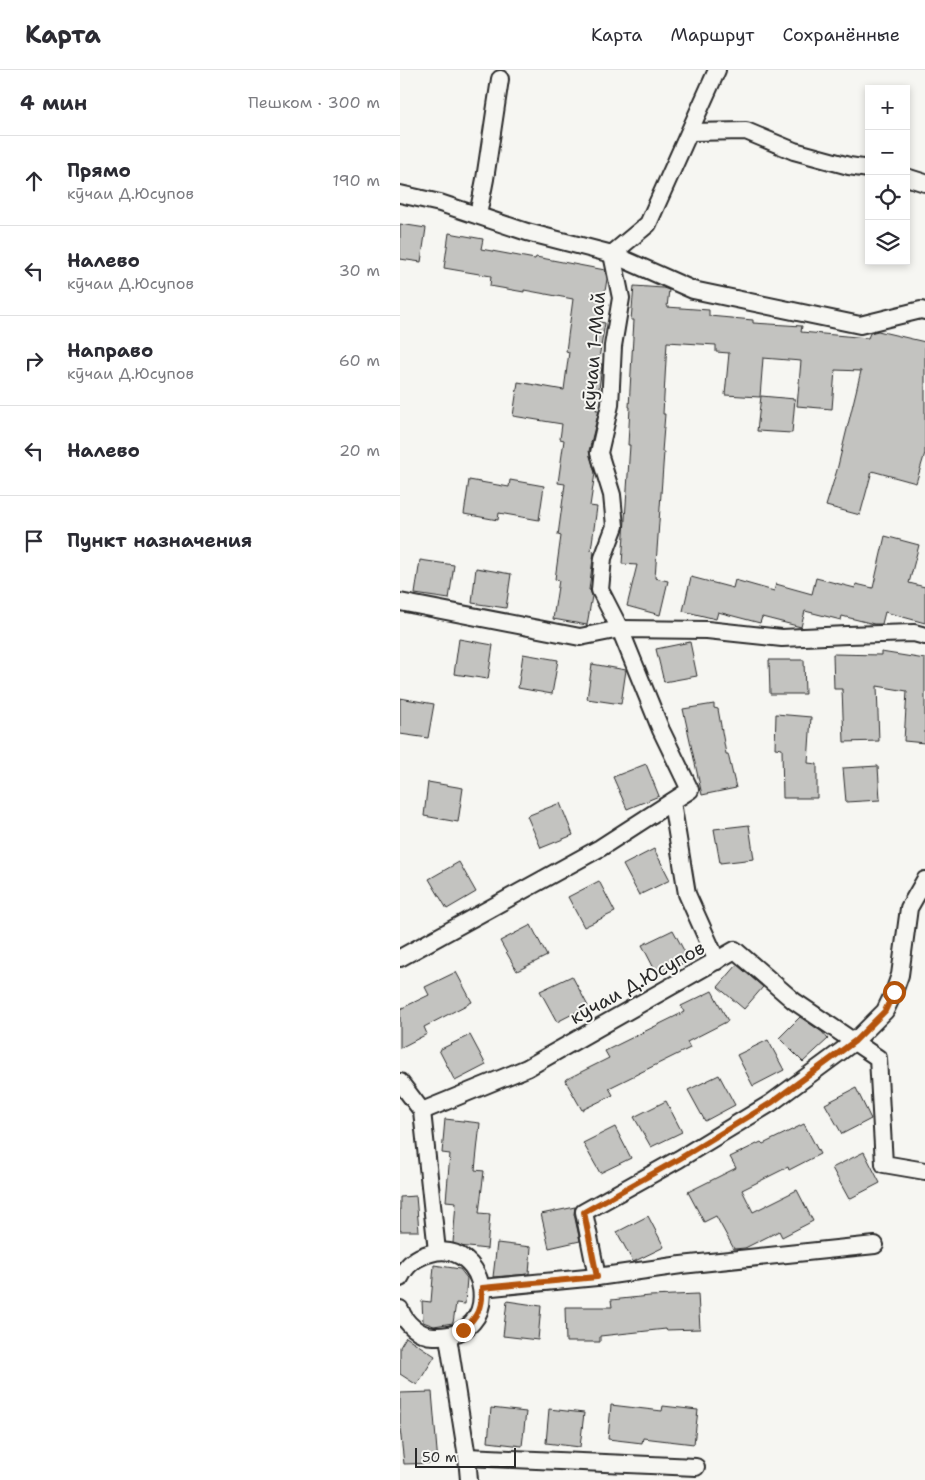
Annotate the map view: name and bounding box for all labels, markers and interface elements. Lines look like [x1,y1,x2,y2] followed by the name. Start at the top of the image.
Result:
[25,19,101,51] text: Карта
[591,23,642,47] text: Карта
[670,23,754,47] text: Маршрут
[782,23,900,47] text: Сохранённые
[865,85,910,265] map controls
[865,85,910,130] button: +
[20,89,87,117] text: 4 мин
[248,92,380,113] text: Пешком · 300 m
[865,130,910,175] button: −
[67,158,131,183] text: Прямо
[20,167,48,195] icon: ahead
[333,170,380,191] text: 190 m
[865,175,910,220] button: locate
[67,183,194,204] text: кӯчаи Д.Юсупов
[865,220,910,265] button: layers
[67,248,140,273] text: Налево
[20,257,48,285] icon: left
[339,260,380,281] text: 30 m
[67,273,194,294] text: кӯчаи Д.Юсупов
[576,290,611,412] street label: кӯчаи 1-Май
[67,338,153,363] text: Направо
[20,347,48,375] icon: right
[339,350,380,371] text: 60 m
[67,363,194,384] text: кӯчаи Д.Юсупов
[20,437,48,465] icon: left
[67,438,140,463] text: Налево
[339,440,380,461] text: 20 m
[20,527,48,555] icon: arrive
[67,528,252,553] text: Пункт назначения
[565,935,709,1030] street label: кӯчаи Д.Юсупов
[883,981,906,1004] route start
[452,1319,475,1342] route end
[415,1445,516,1468] scale bar
[422,1448,457,1466] text: 50 m

